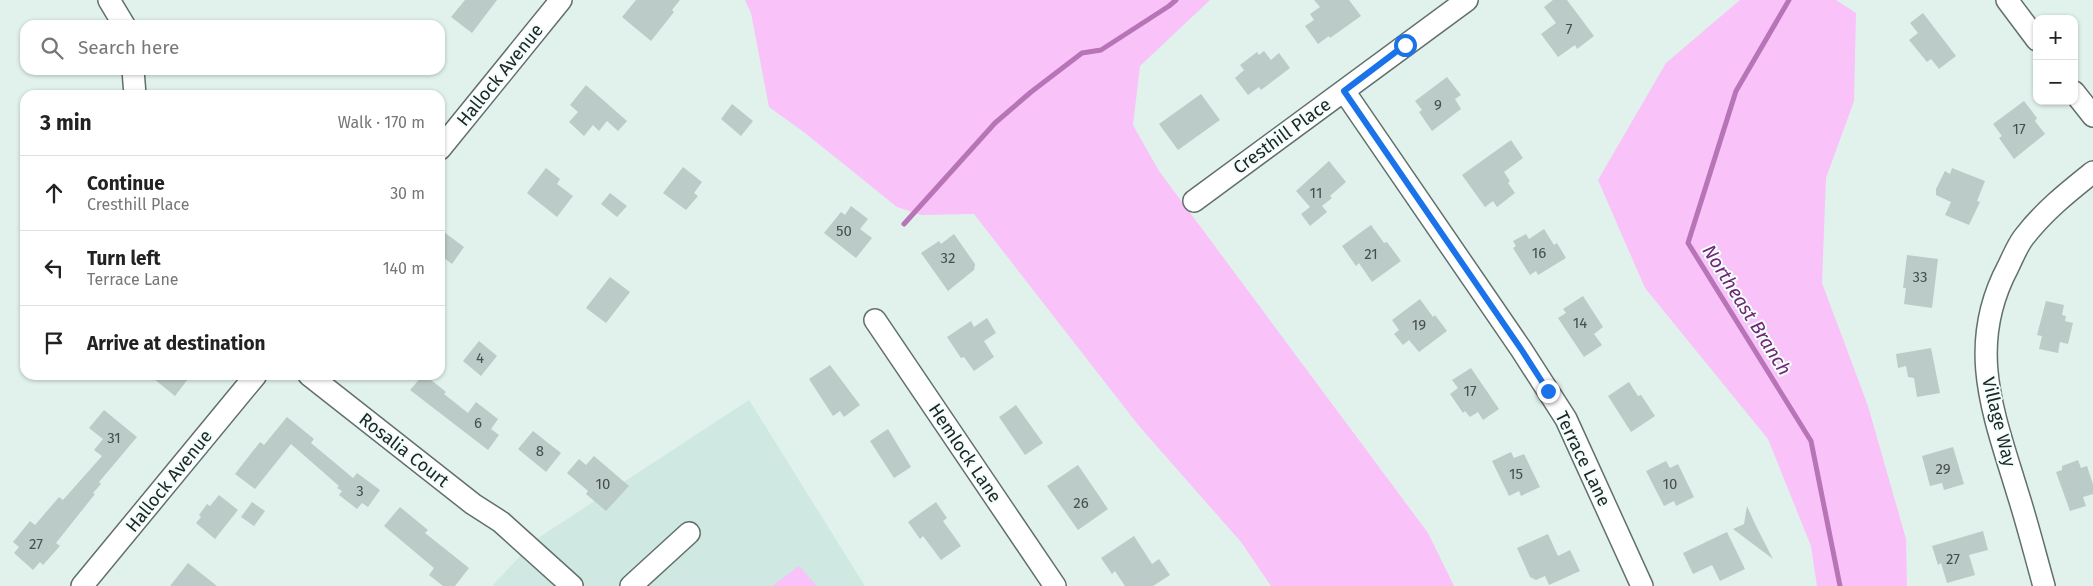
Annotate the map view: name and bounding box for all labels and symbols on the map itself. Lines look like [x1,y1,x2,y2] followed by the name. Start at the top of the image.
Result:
[452,19,548,131] street label: Hallock Avenue
[1566,20,1573,38] house number: 7
[1394,34,1417,57] route start
[1229,93,1335,179] street label: Cresthill Place
[1434,96,1442,114] house number: 9
[2012,120,2026,138] house number: 17
[1310,184,1322,202] house number: 11
[836,222,852,240] house number: 50
[1698,240,1796,380] water label: Northeast Branch
[1532,244,1546,262] house number: 16
[1364,245,1378,263] house number: 21
[941,249,955,267] house number: 32
[1913,268,1927,286] house number: 33
[1573,314,1587,332] house number: 14
[1412,316,1426,334] house number: 19
[476,349,484,367] house number: 4
[1977,375,2021,469] street label: Village Way
[1537,380,1560,403] route end
[1463,382,1477,400] house number: 17
[924,399,1006,507] street label: Hemlock Lane
[355,408,454,492] street label: Rosalia Court
[1551,408,1615,510] street label: Terrace Lane
[474,414,482,432] house number: 6
[121,425,217,537] street label: Hallock Avenue
[107,429,121,447] house number: 31
[536,442,544,460] house number: 8
[1935,460,1951,478] house number: 29
[1509,465,1523,483] house number: 15
[596,475,610,493] house number: 10
[1663,475,1677,493] house number: 10
[356,482,364,500] house number: 3
[1073,494,1089,512] house number: 26
[29,535,43,553] house number: 27
[1946,550,1960,568] house number: 27

